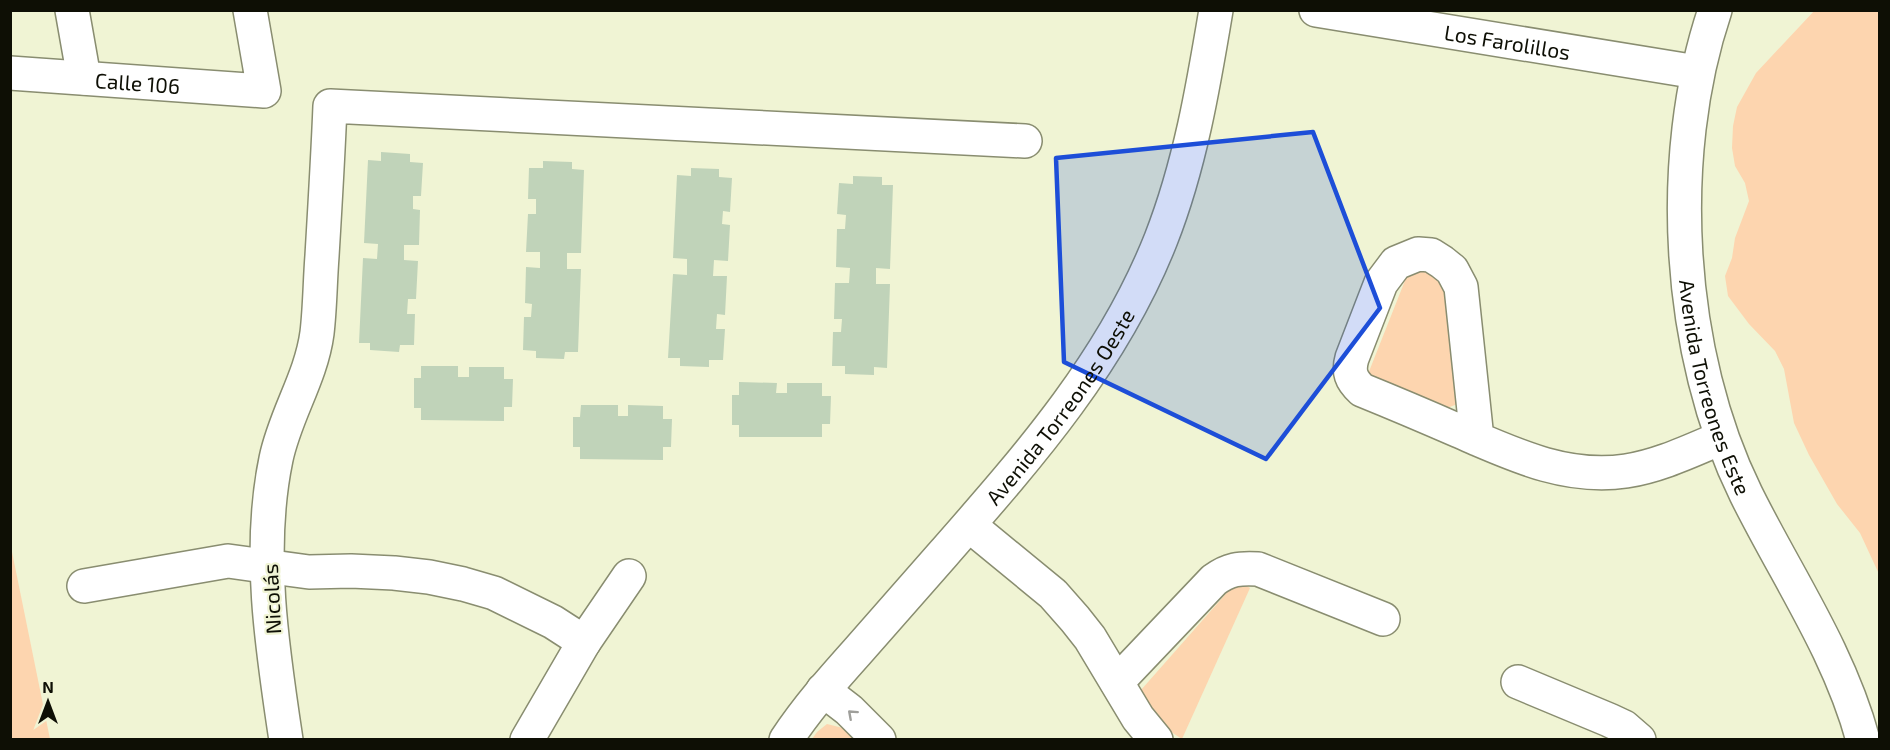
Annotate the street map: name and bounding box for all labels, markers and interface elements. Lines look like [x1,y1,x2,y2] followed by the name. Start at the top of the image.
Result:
[1443,19,1572,64] street label: Los Farolillos
[94,67,181,98] street label: Calle 106
[1675,278,1757,499] street label: Avenida Torreones Este
[980,304,1138,509] street label: Avenida Torreones Oeste
[257,563,285,635] street label: Nicolás
[18,672,78,732] north arrow
[42,677,54,696] text: N
[848,710,858,721] one-way arrow

